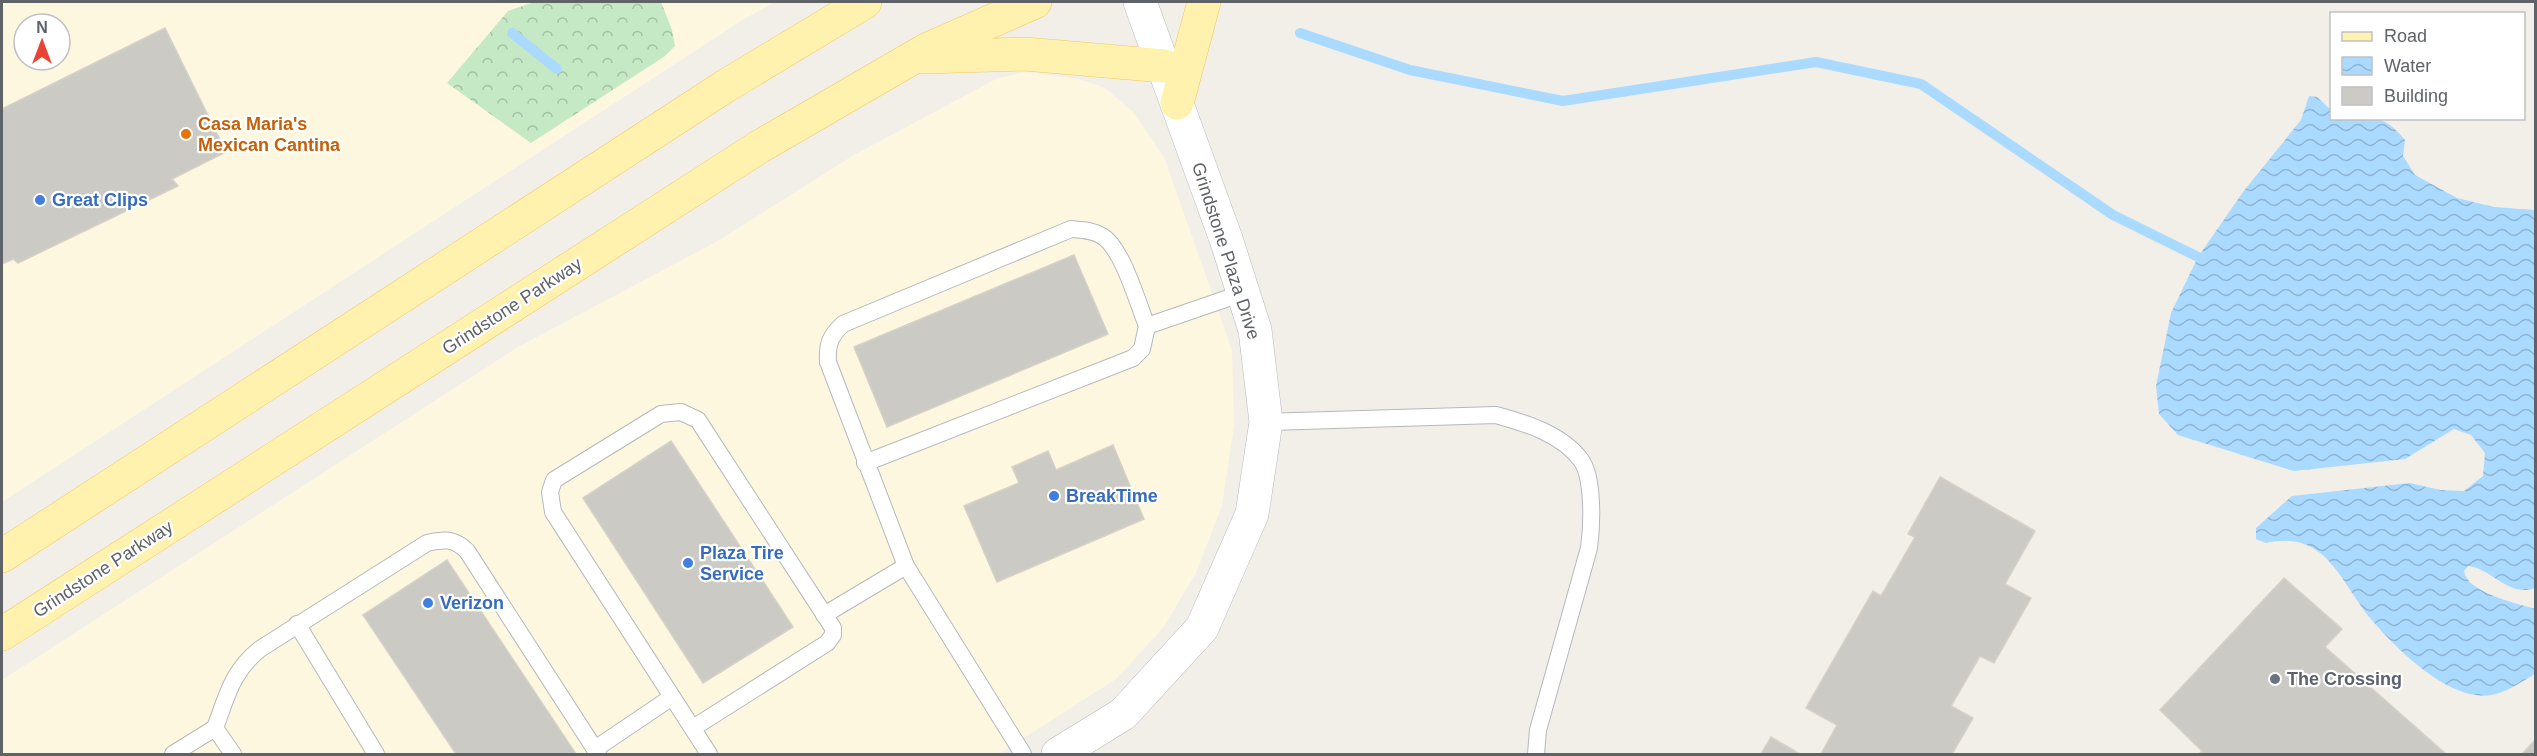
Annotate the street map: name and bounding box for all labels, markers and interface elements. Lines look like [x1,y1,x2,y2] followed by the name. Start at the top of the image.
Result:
[12,12,72,72] north arrow
[2330,12,2525,120] legend
[36,19,48,36] text: N
[2384,26,2427,46] text: Road
[2384,56,2431,76] text: Water
[2384,86,2448,106] text: Building
[198,114,341,155] place label: Casa Maria's Mexican Cantina
[179,127,193,141] marker: Casa Maria's Mexican Cantina
[1188,160,1264,342] street label: Grindstone Plaza Drive
[52,190,148,210] place label: Great Clips
[33,193,47,207] marker: Great Clips
[439,253,585,359] street label: Grindstone Parkway
[1066,486,1158,506] place label: BreakTime
[1047,489,1061,503] marker: BreakTime
[30,516,176,622] street label: Grindstone Parkway
[700,543,784,584] place label: Plaza Tire Service
[681,556,695,570] marker: Plaza Tire Service
[440,593,504,613] place label: Verizon
[421,596,435,610] marker: Verizon
[2287,669,2402,689] place label: The Crossing
[2268,672,2282,686] marker: The Crossing

